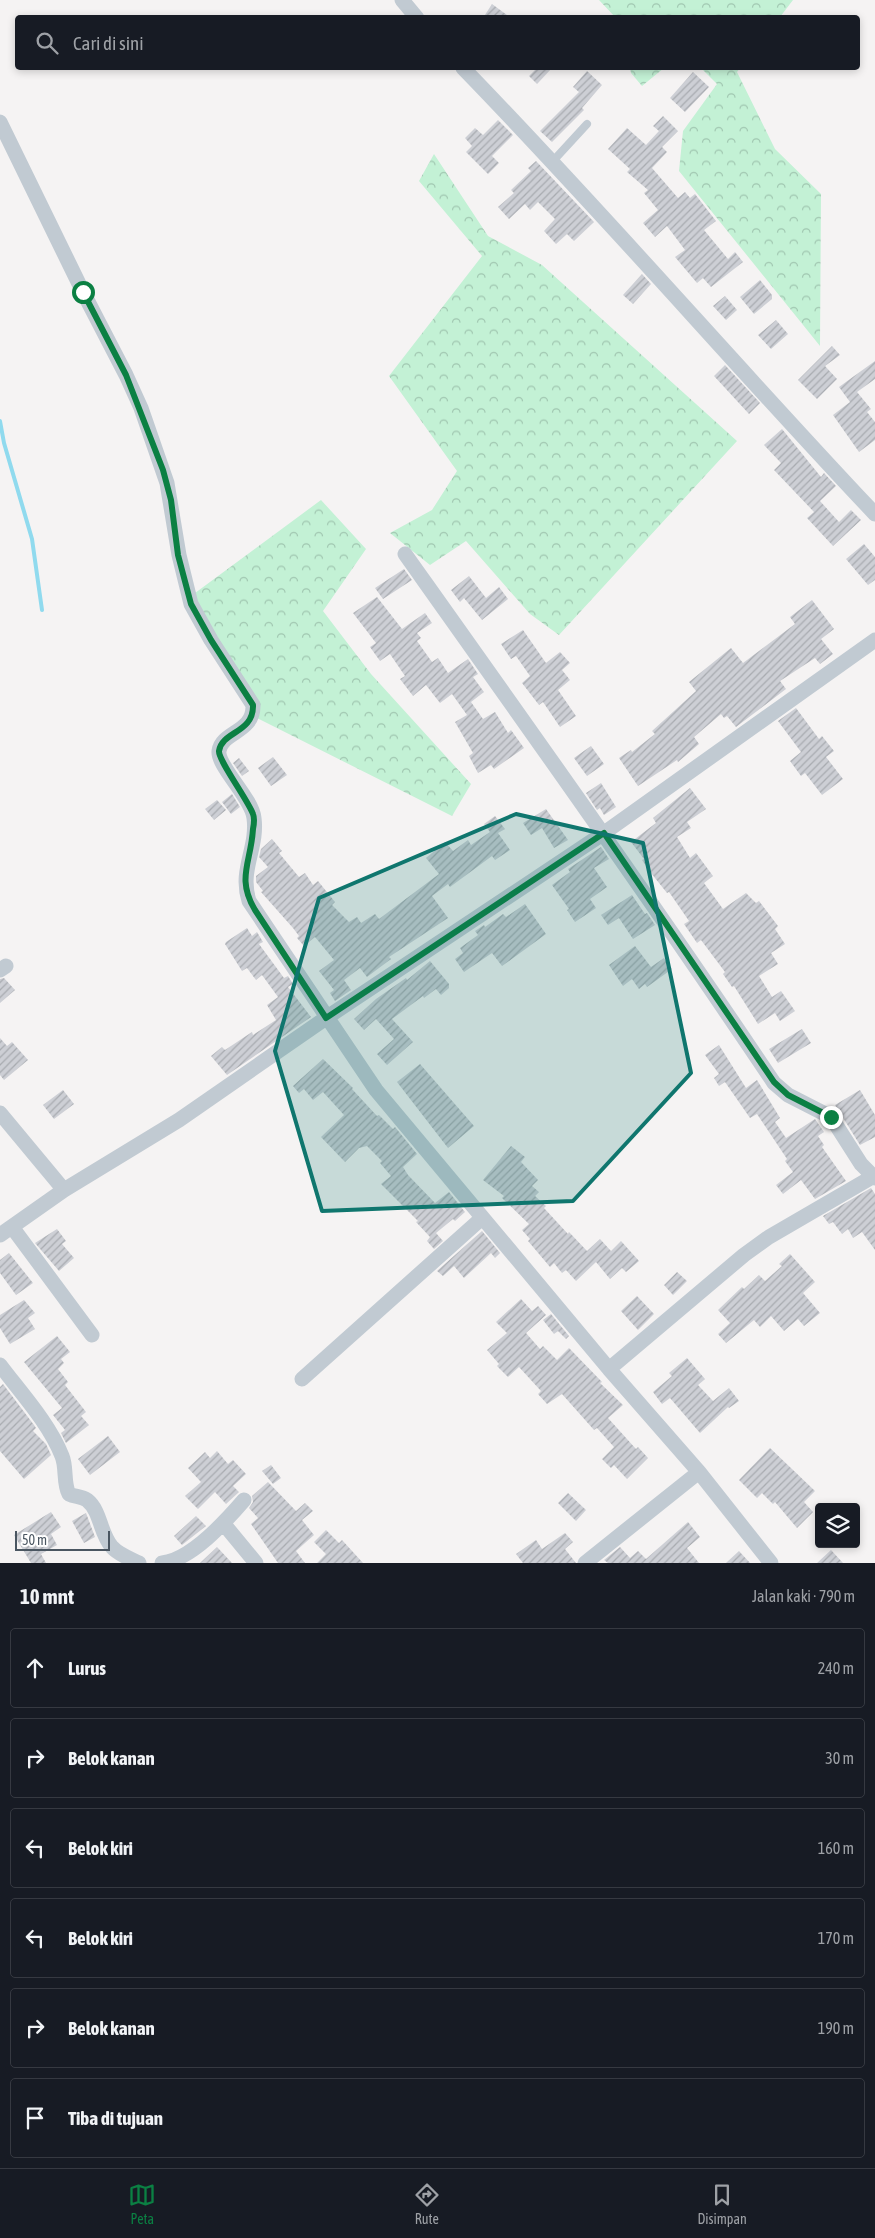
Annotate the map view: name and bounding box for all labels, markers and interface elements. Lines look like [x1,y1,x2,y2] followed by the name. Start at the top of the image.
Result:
[15,15,860,70] search box
[33,29,61,57] icon: search
[73,32,144,54] text: Cari di sini
[72,281,95,304] route start
[820,1106,843,1129] route end
[815,1503,860,1548] map controls
[815,1503,860,1548] button: layers
[15,1528,110,1551] scale bar
[22,1532,47,1548] text: 50 m
[20,1584,74,1608] text: 10 mnt
[752,1587,855,1605] text: Jalan kaki · 790 m
[21,1654,49,1682] icon: ahead
[68,1657,106,1679] text: Lurus
[818,1659,854,1677] text: 240 m
[21,1744,49,1772] icon: right
[68,1747,155,1769] text: Belok kanan
[825,1749,854,1767] text: 30 m
[21,1834,49,1862] icon: left
[68,1837,133,1859] text: Belok kiri
[818,1839,854,1857] text: 160 m
[21,1924,49,1952] icon: left
[68,1927,133,1949] text: Belok kiri
[818,1929,854,1947] text: 170 m
[21,2014,49,2042] icon: right
[68,2017,155,2039] text: Belok kanan
[818,2019,854,2037] text: 190 m
[21,2104,49,2132] icon: arrive
[68,2107,163,2129] text: Tiba di tujuan
[128,2181,156,2227] tab: Peta
[413,2181,441,2227] tab: Rute
[697,2181,747,2227] tab: Disimpan

